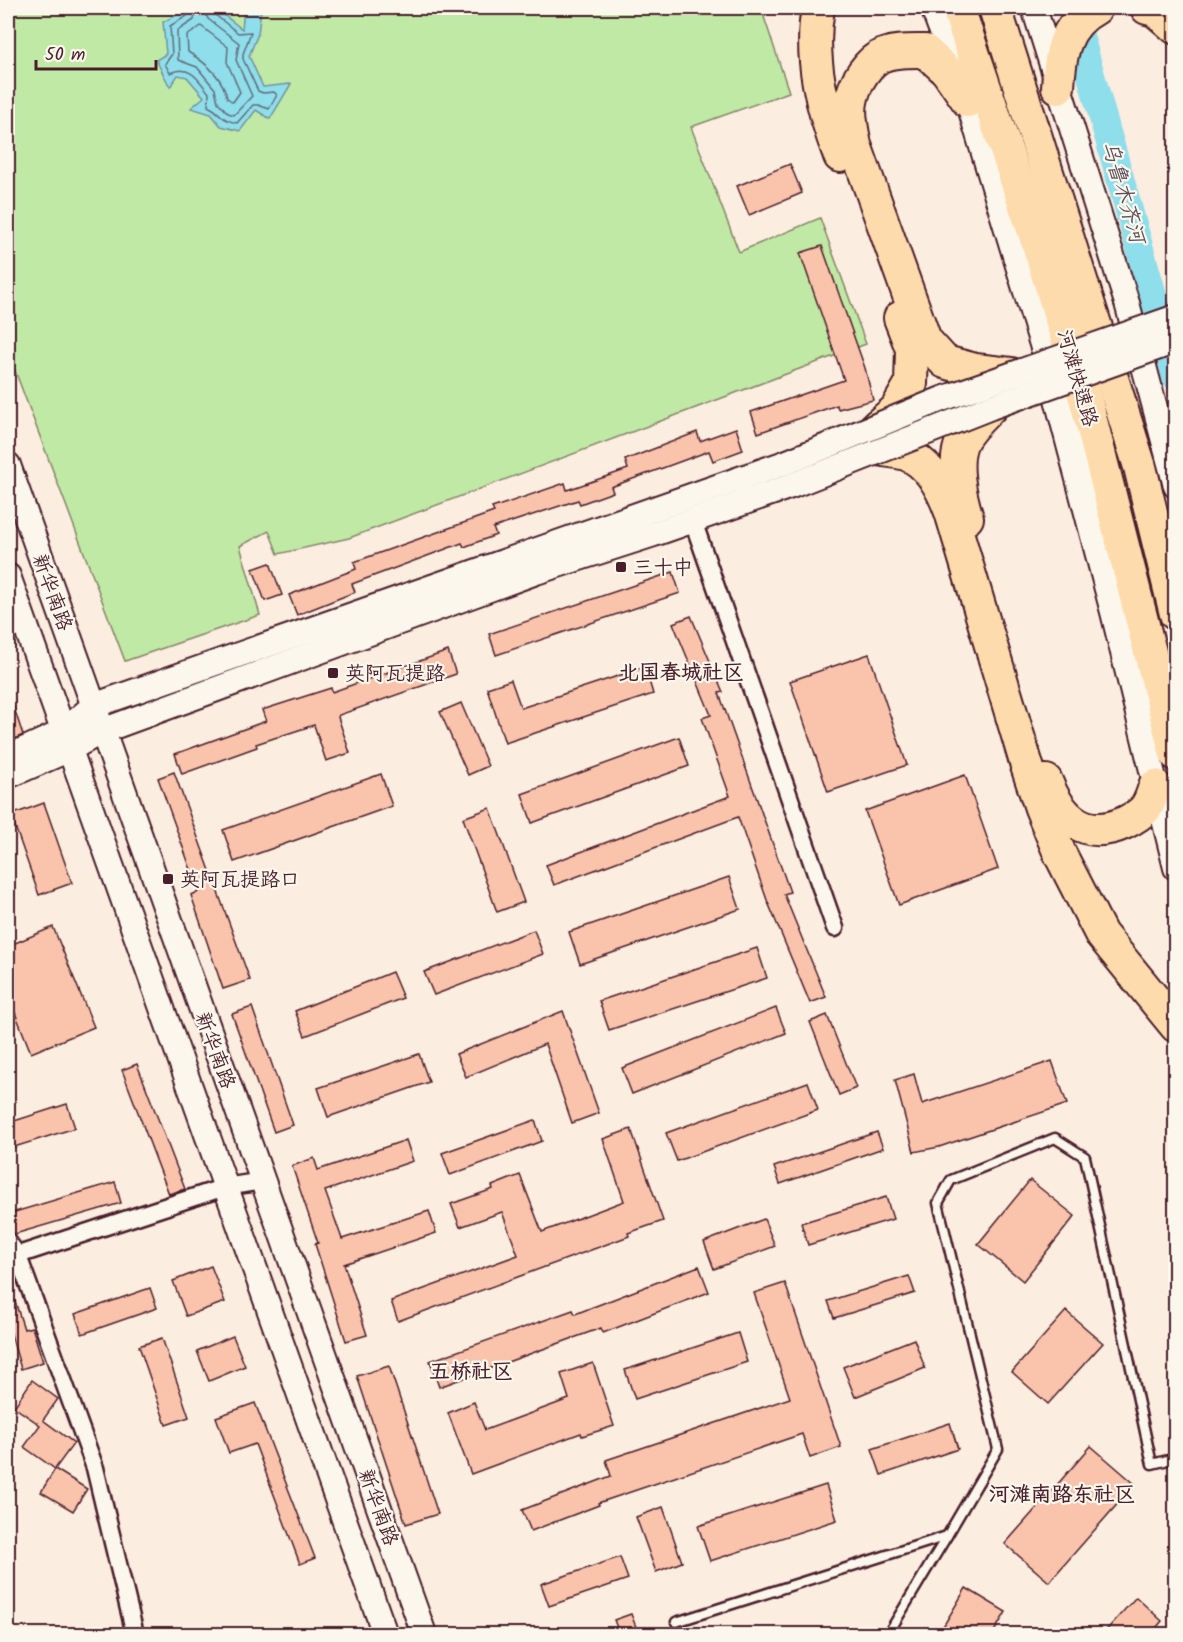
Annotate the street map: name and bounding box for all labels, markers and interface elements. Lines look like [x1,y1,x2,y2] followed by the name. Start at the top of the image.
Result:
[36,33,156,71] scale bar
[45,41,85,70] text: 50 m
[1092,137,1154,250] water label: 乌鲁木齐河
[1047,326,1106,432] street label: 河滩快速路
[22,550,80,637] street label: 新华南路
[633,553,693,585] place label: 三十中
[614,560,628,574] marker: 三十中
[618,657,744,690] district label: 北国春城社区
[345,659,446,691] place label: 英阿瓦提路
[326,666,340,680] marker: 英阿瓦提路
[180,865,300,897] place label: 英阿瓦提路口
[161,872,175,886] marker: 英阿瓦提路口
[185,1008,243,1095] street label: 新华南路
[429,1356,513,1389] district label: 五桥社区
[348,1465,406,1552] street label: 新华南路
[989,1479,1136,1512] district label: 河滩南路东社区

